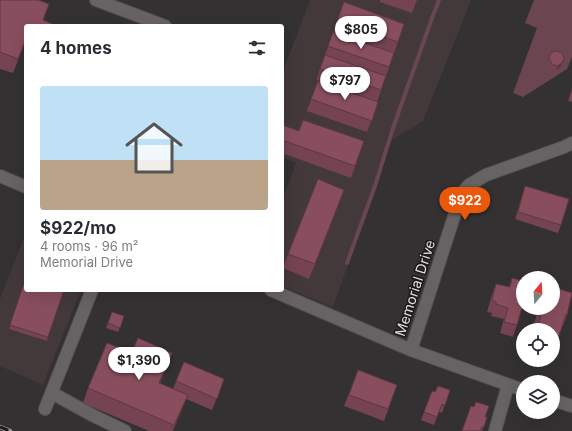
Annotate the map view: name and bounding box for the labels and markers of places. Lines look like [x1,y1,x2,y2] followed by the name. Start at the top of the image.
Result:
[337,16,385,50] pin: $805
[321,67,369,101] pin: $797
[441,187,489,221] pin: $922
[106,347,172,381] pin: $1,390

